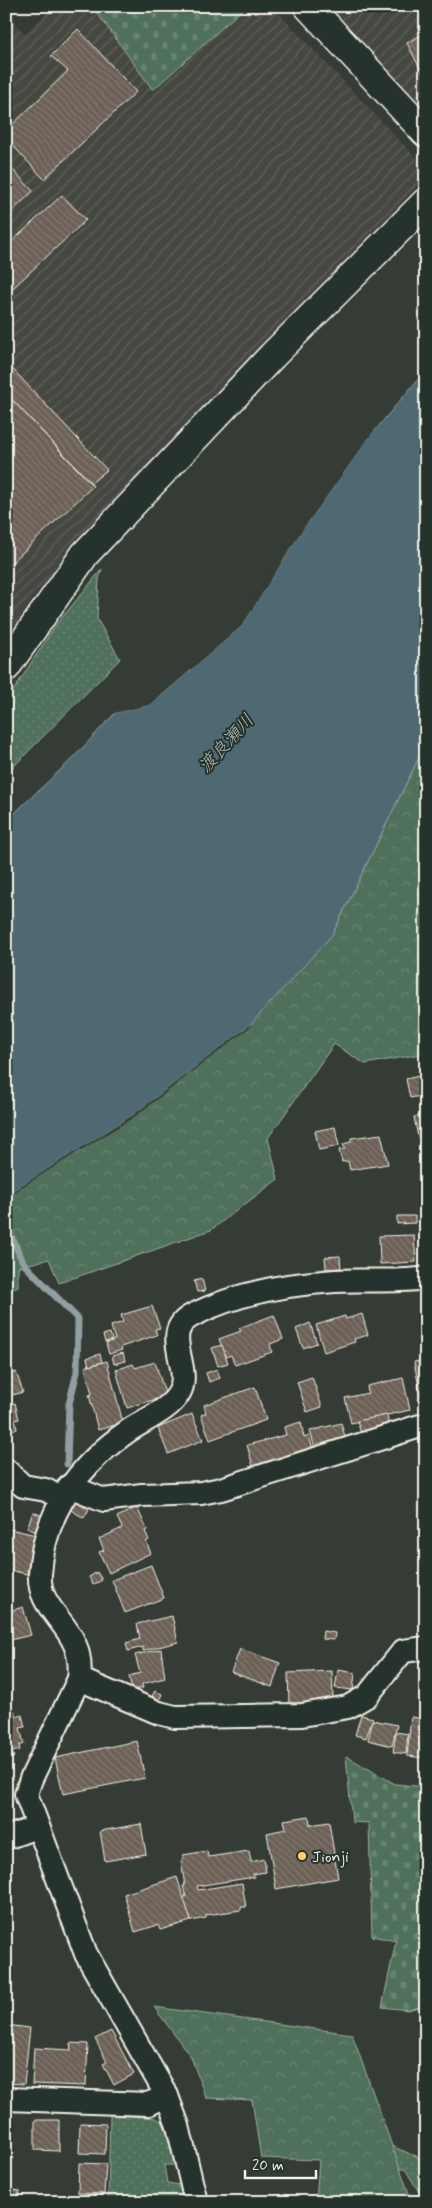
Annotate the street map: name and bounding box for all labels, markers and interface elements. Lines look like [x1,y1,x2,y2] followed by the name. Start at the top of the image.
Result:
[194,709,260,778] water label: 渡良瀬川
[312,1847,349,1868] place label: Jionji
[296,1850,308,1862] marker: Jionji
[245,2148,316,2180] scale bar
[252,2156,284,2176] text: 20 m

